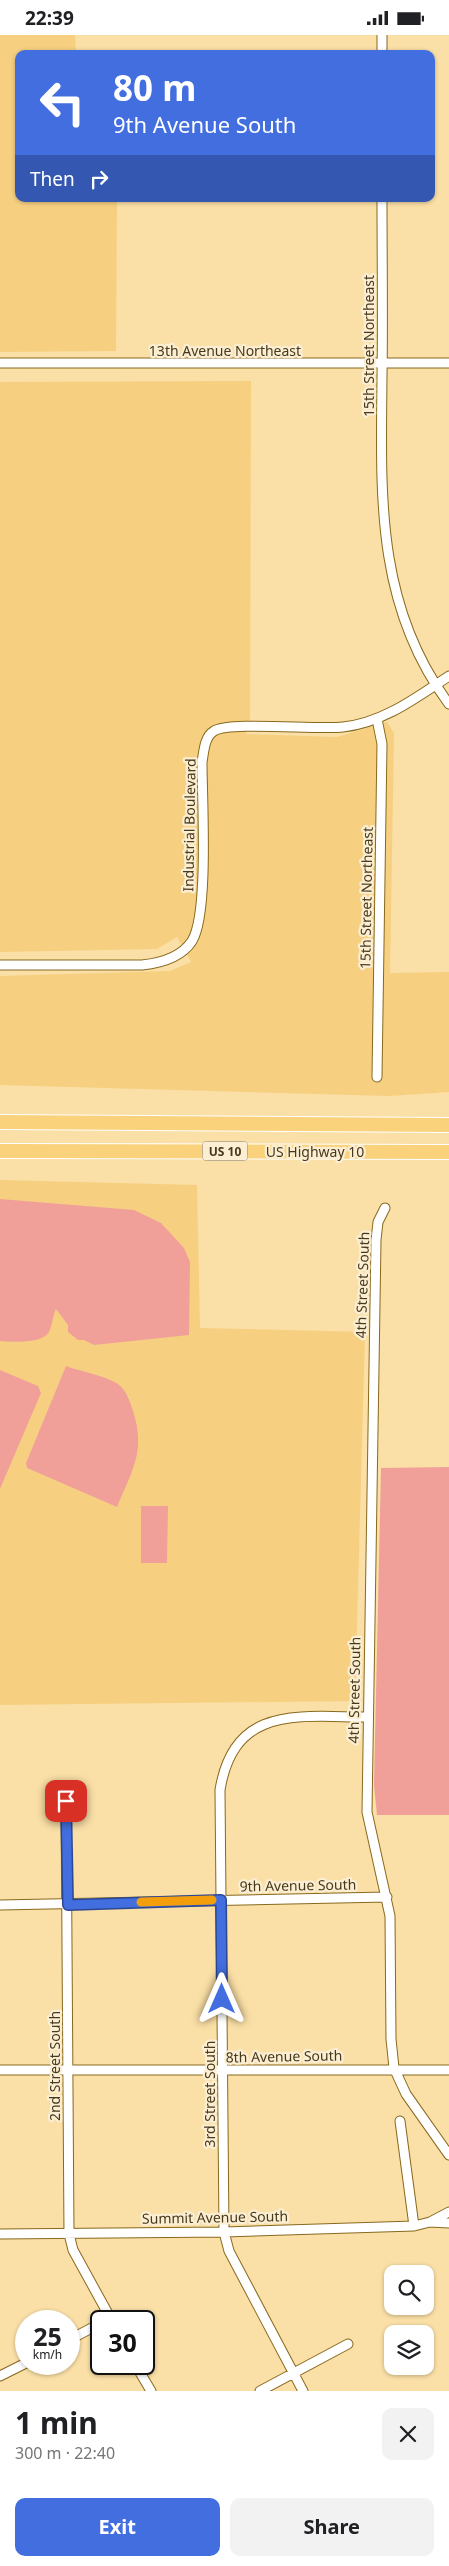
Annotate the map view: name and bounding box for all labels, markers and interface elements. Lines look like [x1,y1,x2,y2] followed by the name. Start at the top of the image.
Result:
[25,5,74,31] text: 22:39
[113,64,196,111] text: 80 m
[30,70,95,135] icon: left
[113,109,296,139] text: 9th Avenue South
[85,165,113,193] icon: right
[30,166,75,192] text: Then
[359,275,378,417] street label: 15th Street Northeast
[149,341,301,360] street label: 13th Avenue Northeast
[178,758,200,892] street label: Industrial Boulevard
[355,827,377,969] street label: 15th Street Northeast
[202,1141,248,1161] road number: US 10
[266,1142,364,1161] street label: US Highway 10
[351,1231,373,1339] street label: 4th Street South
[344,1637,364,1743] street label: 4th Street South
[45,1780,87,1822] pin
[52,1787,80,1815] icon: arrive
[240,1874,356,1896] street label: 9th Avenue South
[195,1972,247,2024] position arrow
[45,2011,64,2121] street label: 2nd Street South
[200,2040,219,2148] street label: 3rd Street South
[226,2045,342,2067] street label: 8th Avenue South
[142,2206,288,2228] street label: Summit Avenue South
[384,2265,434,2375] map controls
[384,2265,434,2315] button: search
[90,2310,155,2375] speed limit sign: 30
[33,2319,62,2353] text: 25
[384,2325,434,2375] button: layers
[33,2346,62,2363] text: km/h
[15,2402,98,2443] text: 1 min
[382,2408,434,2460] button: close
[15,2442,115,2464] text: 300 m · 22:40
[15,2498,220,2556] button: Exit
[230,2498,434,2556] button: Share

